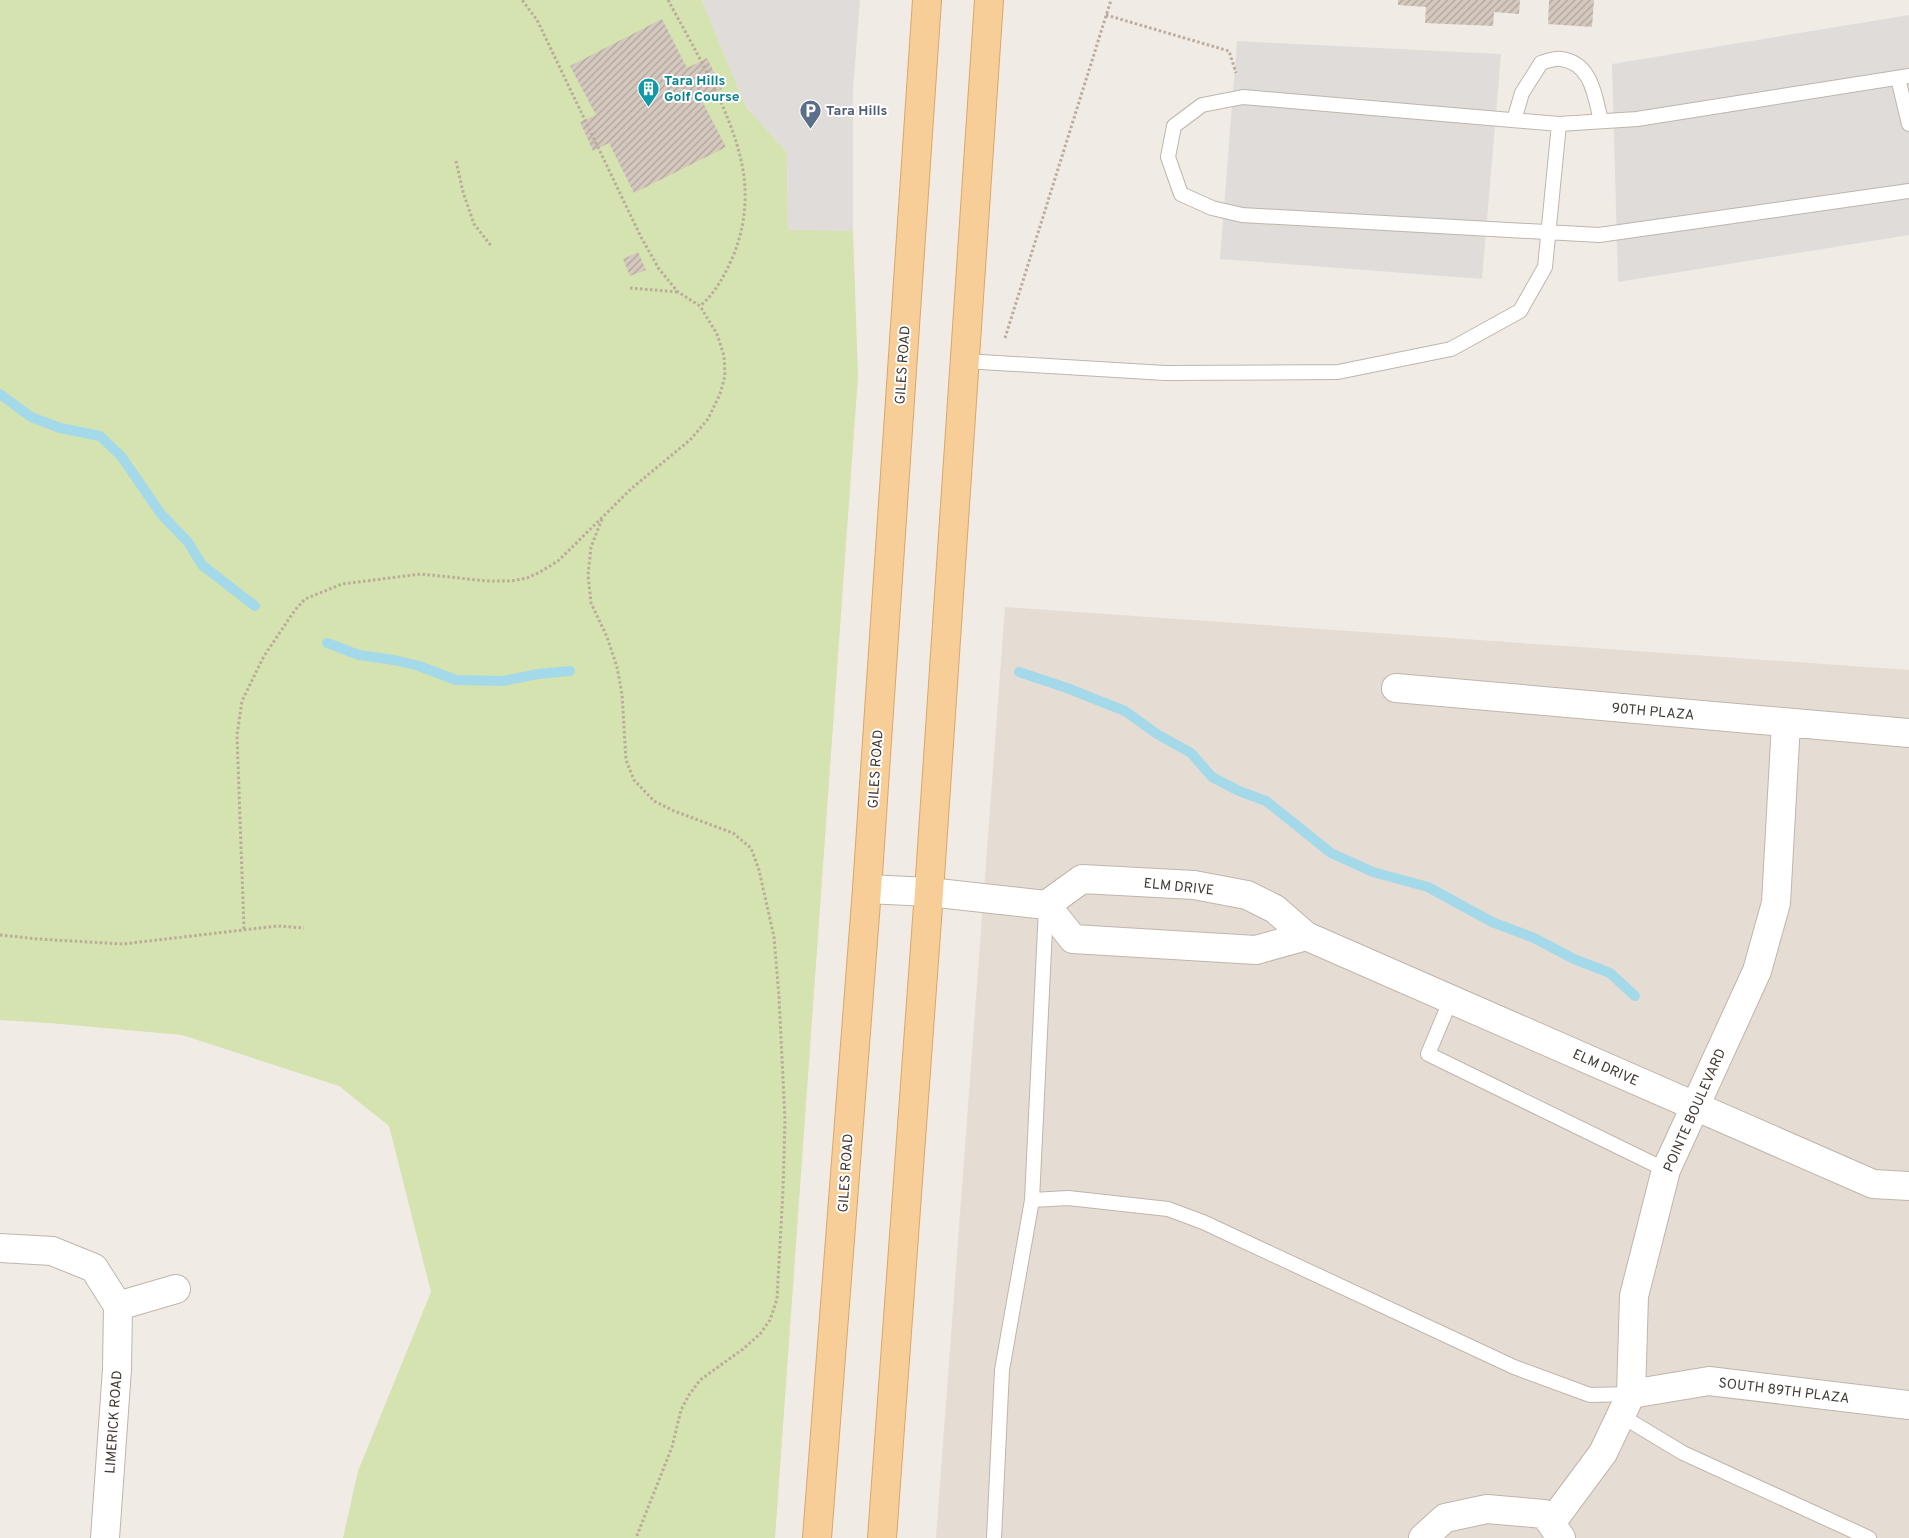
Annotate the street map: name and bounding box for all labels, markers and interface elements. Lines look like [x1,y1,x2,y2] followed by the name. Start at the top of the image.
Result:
[664,73,740,106] place label: Tara Hills Golf Course
[636,76,660,107] building icon: Tara Hills Golf Course
[798,98,822,129] parking icon: Tara Hills
[826,103,888,120] place label: Tara Hills
[892,325,915,405] street label: GILES ROAD
[1611,700,1695,725] street label: 90TH PLAZA
[865,729,888,809] street label: GILES ROAD
[1143,875,1215,900] street label: ELM DRIVE
[1570,1046,1641,1090] street label: ELM DRIVE
[1660,1046,1730,1175] street label: POINTE BOULEVARD
[835,1133,858,1213] street label: GILES ROAD
[102,1370,127,1474] street label: LIMERICK ROAD
[1717,1375,1850,1408] street label: SOUTH 89TH PLAZA

